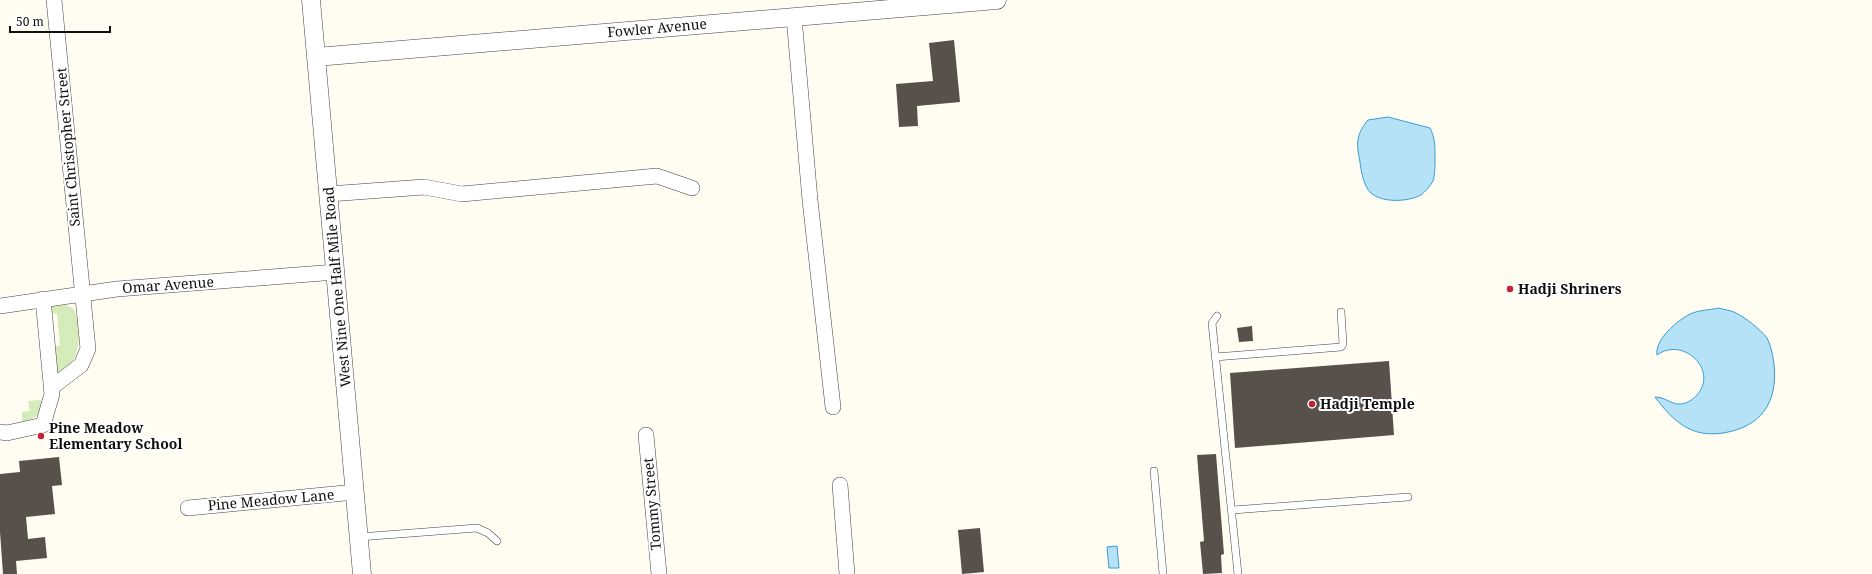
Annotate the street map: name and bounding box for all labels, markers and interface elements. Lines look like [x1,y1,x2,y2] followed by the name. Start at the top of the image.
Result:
[10,8,110,34] scale bar
[16,13,44,30] text: 50 m
[606,14,708,41] street label: Fowler Avenue
[51,67,84,227] street label: Saint Christopher Street
[318,186,355,388] street label: West Nine One Half Mile Road
[122,272,214,297] street label: Omar Avenue
[1518,279,1622,298] place label: Hadji Shriners
[1505,284,1515,294] marker: Hadji Shriners
[1320,394,1415,413] place label: Hadji Temple
[1307,399,1317,409] marker: Hadji Temple
[49,418,182,453] place label: Pine Meadow Elementary School
[36,431,46,441] marker: Pine Meadow Elementary School
[638,457,665,551] street label: Tommy Street
[207,484,335,515] street label: Pine Meadow Lane

